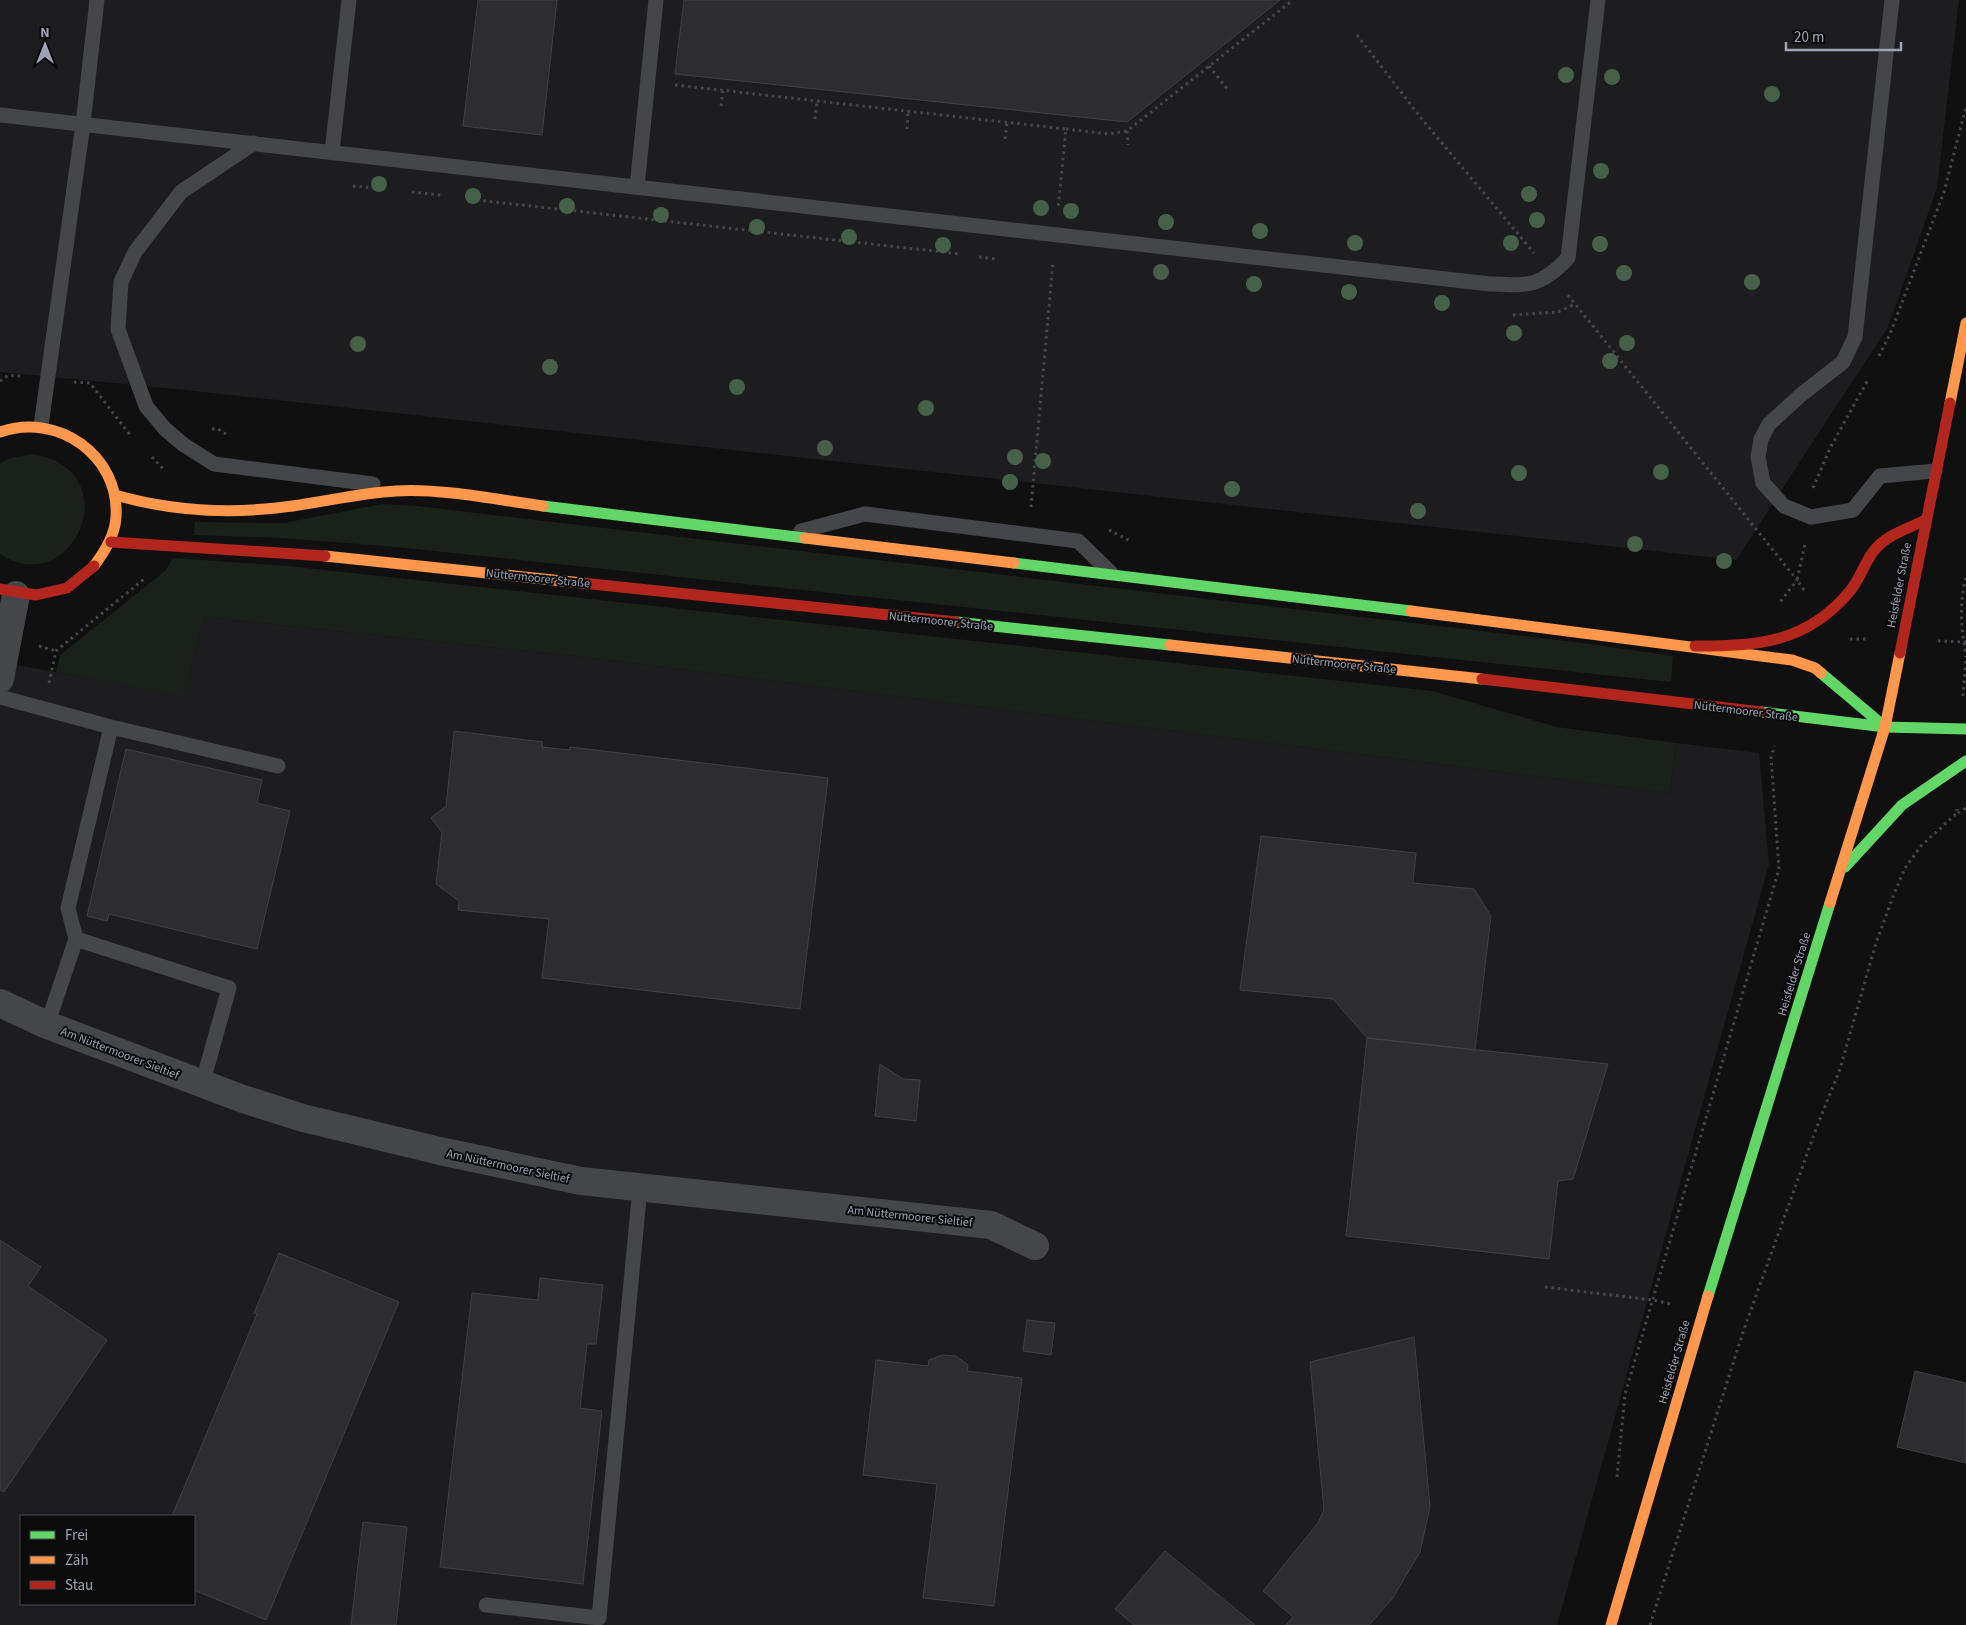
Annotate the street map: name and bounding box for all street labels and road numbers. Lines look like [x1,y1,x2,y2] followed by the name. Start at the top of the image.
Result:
[1883,541,1916,629] street label: Heisfelder Straße
[485,565,591,592] street label: Nüttermoorer Straße
[888,608,994,635] street label: Nüttermoorer Straße
[1291,651,1397,678] street label: Nüttermoorer Straße
[1693,697,1799,726] street label: Nüttermoorer Straße
[1774,930,1815,1018] street label: Heisfelder Straße
[58,1023,182,1084] street label: Am Nüttermoorer Sieltief
[445,1145,571,1188] street label: Am Nüttermoorer Sieltief
[847,1201,974,1232] street label: Am Nüttermoorer Sieltief
[1654,1318,1695,1406] street label: Heisfelder Straße

